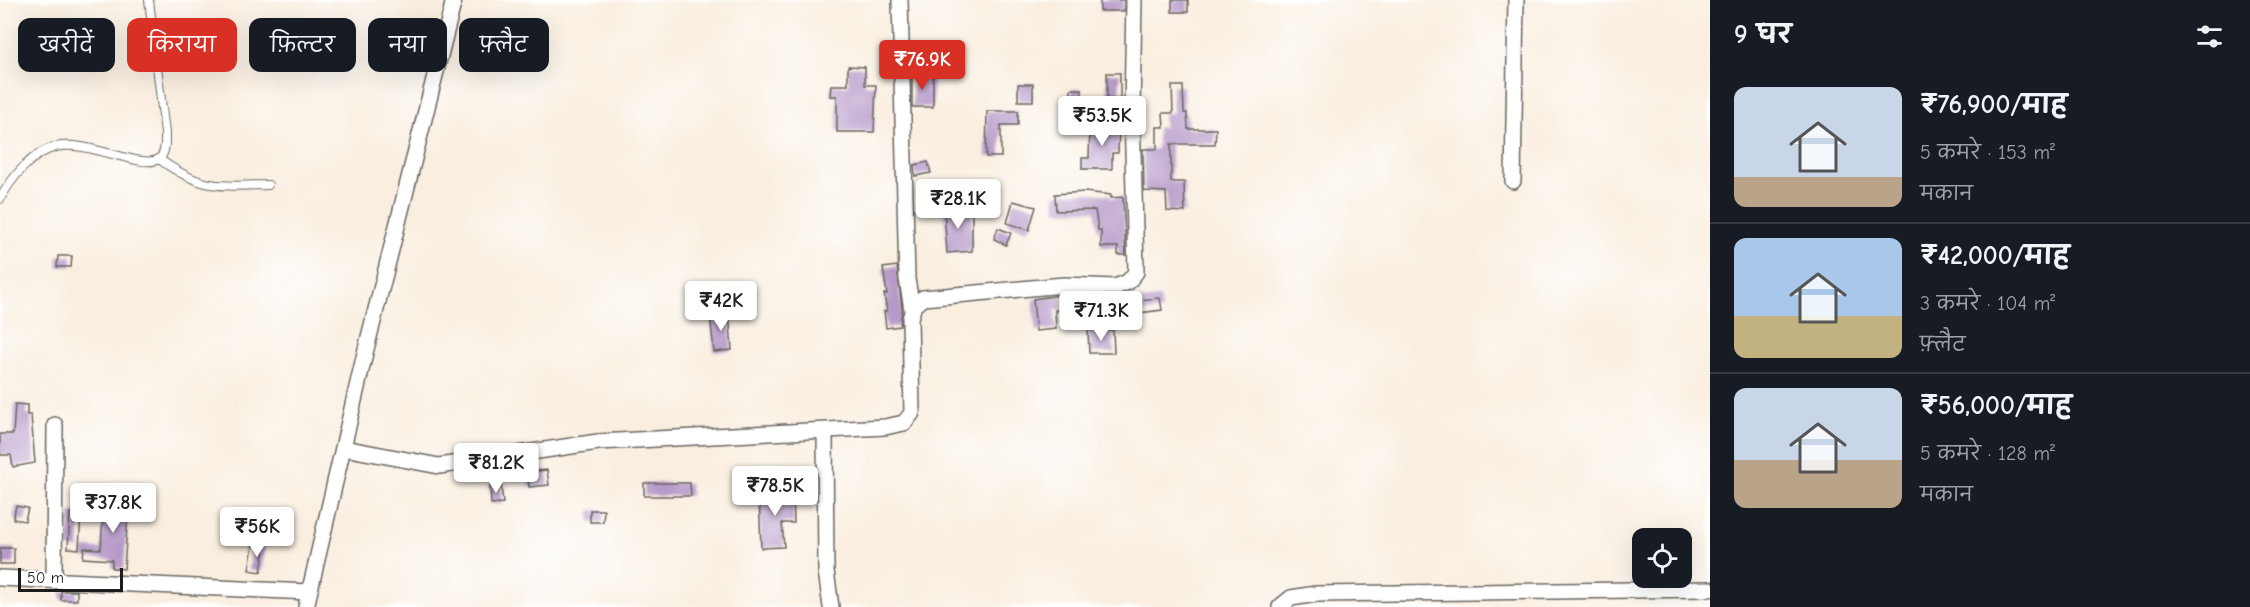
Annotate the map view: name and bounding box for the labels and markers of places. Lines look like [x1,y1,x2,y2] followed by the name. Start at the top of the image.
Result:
[873,40,971,91] pin: ₹76.9K
[1053,96,1151,147] pin: ₹53.5K
[909,179,1007,230] pin: ₹28.1K
[685,281,757,332] pin: ₹42K
[1052,291,1150,342] pin: ₹71.3K
[447,443,545,494] pin: ₹81.2K
[726,466,824,517] pin: ₹78.5K
[64,483,162,534] pin: ₹37.8K
[221,507,293,558] pin: ₹56K

